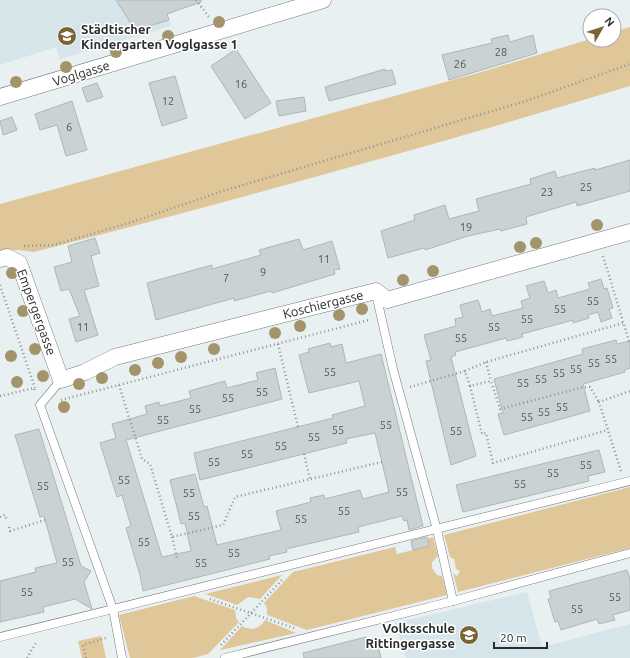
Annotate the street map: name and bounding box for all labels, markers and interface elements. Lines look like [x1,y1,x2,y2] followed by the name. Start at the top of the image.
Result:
[582,8,622,48] north arrow
[603,15,617,29] text: N
[81,22,238,51] place label: Städtischer Kindergarten Voglgasse 1
[56,25,78,47] school or university icon: Städtischer Kindergarten Voglgasse 1
[495,46,507,58] house number: 28
[51,58,111,88] street label: Voglgasse
[454,58,466,70] house number: 26
[235,78,247,90] house number: 16
[162,95,174,107] house number: 12
[66,121,72,133] house number: 6
[580,181,592,193] house number: 25
[541,186,553,198] house number: 23
[460,221,472,233] house number: 19
[318,253,330,265] house number: 11
[260,266,266,278] house number: 9
[15,267,59,357] street label: Empergergasse
[223,272,229,284] house number: 7
[281,287,365,321] street label: Koschiergasse
[587,295,599,307] house number: 55
[554,303,566,315] house number: 55
[521,313,533,325] house number: 55
[77,321,89,333] house number: 11
[488,321,500,333] house number: 55
[455,332,467,344] house number: 55
[605,353,617,365] house number: 55
[588,357,600,369] house number: 55
[570,363,582,375] house number: 55
[324,366,336,378] house number: 55
[553,367,565,379] house number: 55
[535,373,547,385] house number: 55
[517,377,529,389] house number: 55
[256,386,268,398] house number: 55
[222,392,234,404] house number: 55
[556,401,568,413] house number: 55
[189,403,201,415] house number: 55
[538,406,550,418] house number: 55
[521,411,533,423] house number: 55
[157,414,169,426] house number: 55
[380,419,392,431] house number: 55
[332,424,344,436] house number: 55
[450,425,462,437] house number: 55
[308,431,320,443] house number: 55
[275,440,287,452] house number: 55
[241,448,253,460] house number: 55
[208,456,220,468] house number: 55
[580,459,592,471] house number: 55
[547,467,559,479] house number: 55
[118,474,130,486] house number: 55
[514,478,526,490] house number: 55
[37,480,49,492] house number: 55
[396,486,408,498] house number: 55
[183,487,195,499] house number: 55
[338,505,350,517] house number: 55
[188,510,200,522] house number: 55
[295,513,307,525] house number: 55
[138,536,150,548] house number: 55
[228,547,240,559] house number: 55
[62,556,74,568] house number: 55
[195,557,207,569] house number: 55
[21,586,33,598] house number: 55
[609,591,621,603] house number: 55
[571,603,583,615] house number: 55
[366,621,455,650] place label: Volksschule Rittingergasse
[458,624,480,646] school or university icon: Volksschule Rittingergasse
[494,624,547,650] scale bar
[500,631,527,644] text: 20 m

